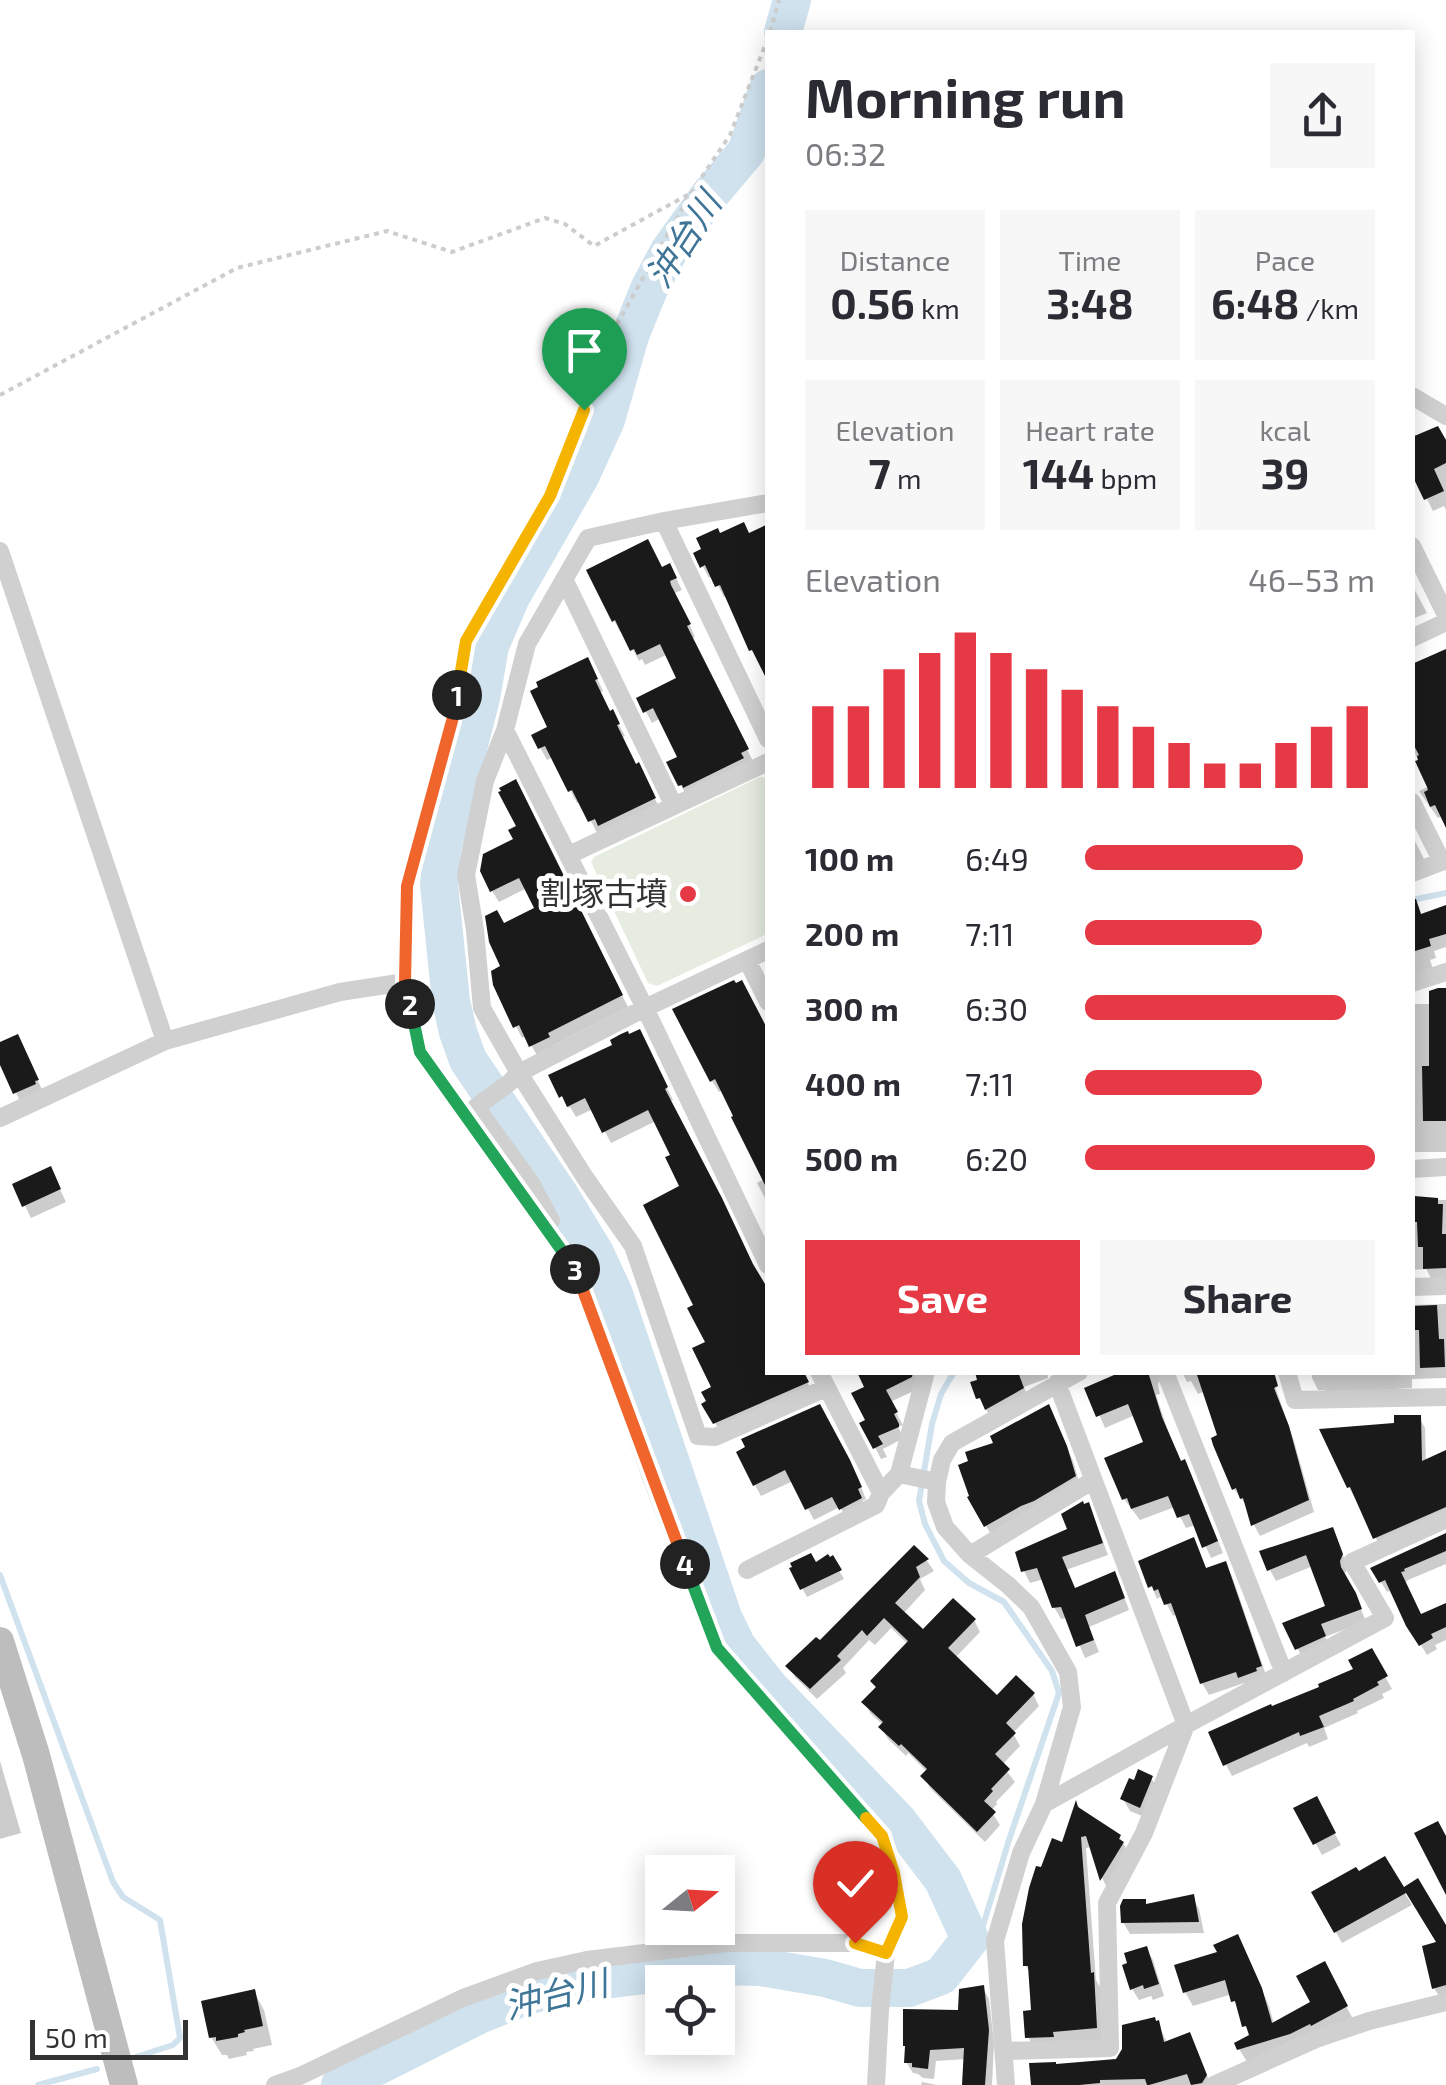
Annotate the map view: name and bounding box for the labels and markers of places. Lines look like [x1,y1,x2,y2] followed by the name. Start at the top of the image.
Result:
[542,308,627,411] pin
[432,670,482,720] pin: 1
[540,873,668,911] place label: 割塚古墳
[677,883,699,905] marker: 割塚古墳
[385,979,435,1029] pin: 2
[550,1244,600,1294] pin: 3
[660,1539,710,1589] pin: 4
[813,1841,898,1944] pin

